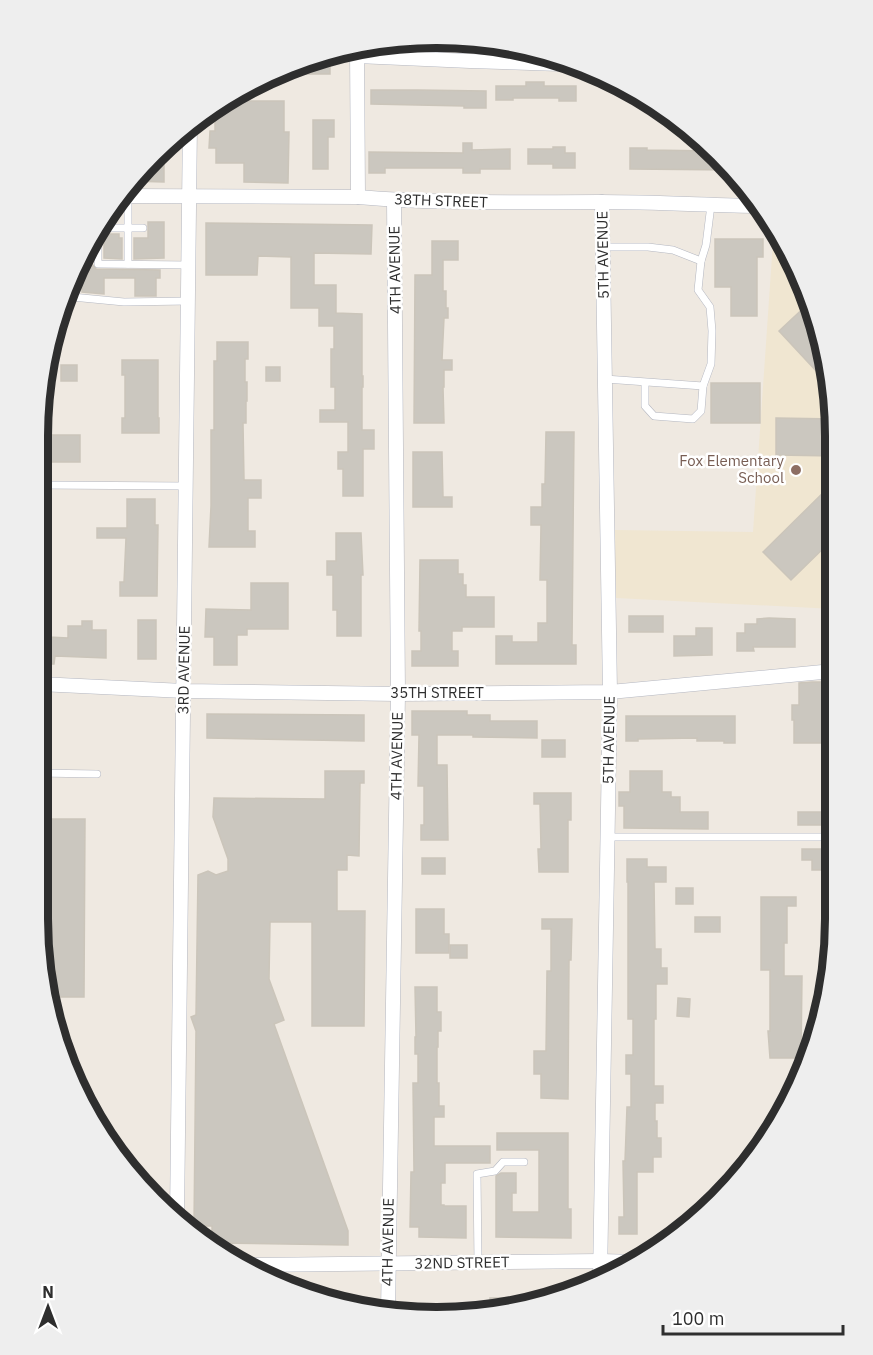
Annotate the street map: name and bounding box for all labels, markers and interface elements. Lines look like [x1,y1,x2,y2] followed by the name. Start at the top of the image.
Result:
[394,189,488,212] street label: 38TH STREET
[592,211,613,299] street label: 5TH AVENUE
[384,226,405,314] street label: 4TH AVENUE
[679,451,785,487] place label: Fox Elementary School
[789,463,803,477] marker: Fox Elementary School
[173,626,194,714] street label: 3RD AVENUE
[390,683,484,702] street label: 35TH STREET
[598,696,619,784] street label: 5TH AVENUE
[386,712,407,800] street label: 4TH AVENUE
[377,1198,398,1286] street label: 4TH AVENUE
[414,1252,510,1273] street label: 32ND STREET
[18,1277,78,1337] north arrow
[42,1282,54,1302] text: N
[663,1298,843,1336] scale bar
[672,1307,724,1330] text: 100 m

